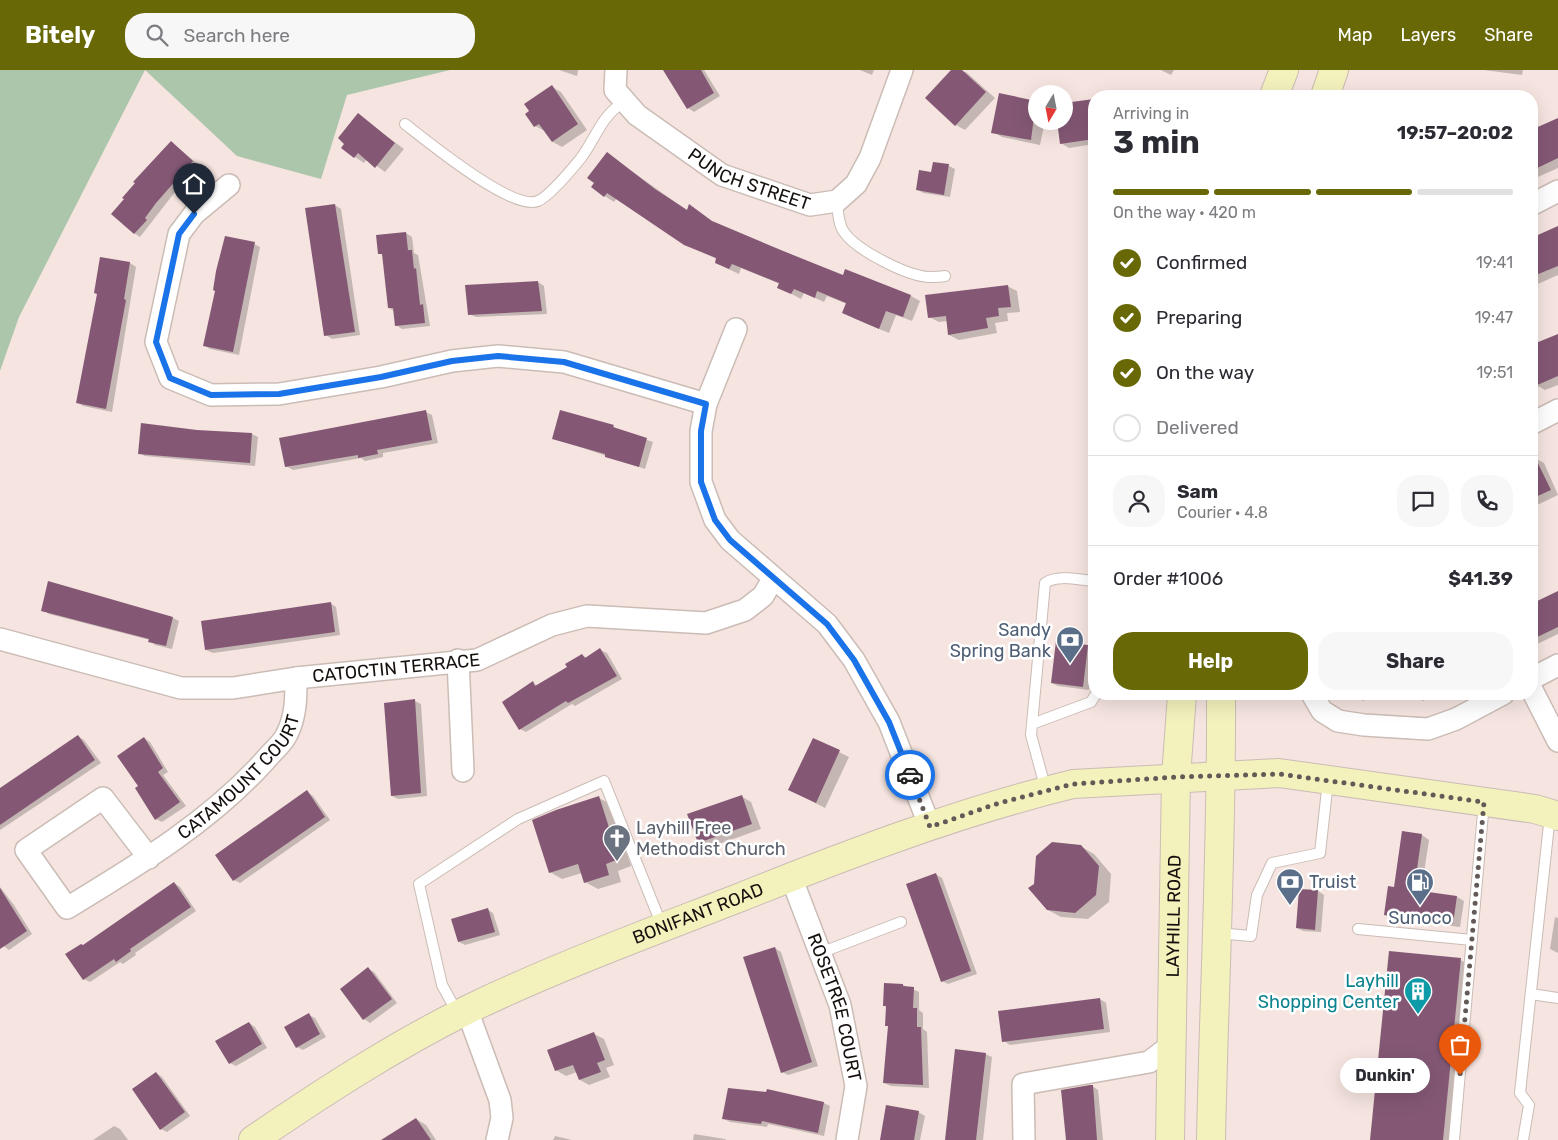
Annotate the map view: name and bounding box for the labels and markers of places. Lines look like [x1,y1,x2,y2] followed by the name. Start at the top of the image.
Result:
[173,163,215,214] pin
[950,619,1052,662] place label: Sandy Spring Bank
[1055,625,1085,664] bank icon: Sandy Spring Bank
[636,817,786,860] place label: Layhill Free Methodist Church
[602,823,632,862] church icon: Layhill Free Methodist Church
[1275,867,1305,906] bank icon: Truist
[1405,867,1435,906] fuel station icon: Sunoco
[1309,871,1356,893] place label: Truist
[1388,907,1452,929] place label: Sunoco
[1258,970,1399,1013] place label: Layhill Shopping Center
[1403,976,1433,1015] building icon: Layhill Shopping Center
[1439,1024,1481,1075] pin
[1340,1058,1430,1092] callout: Dunkin'

